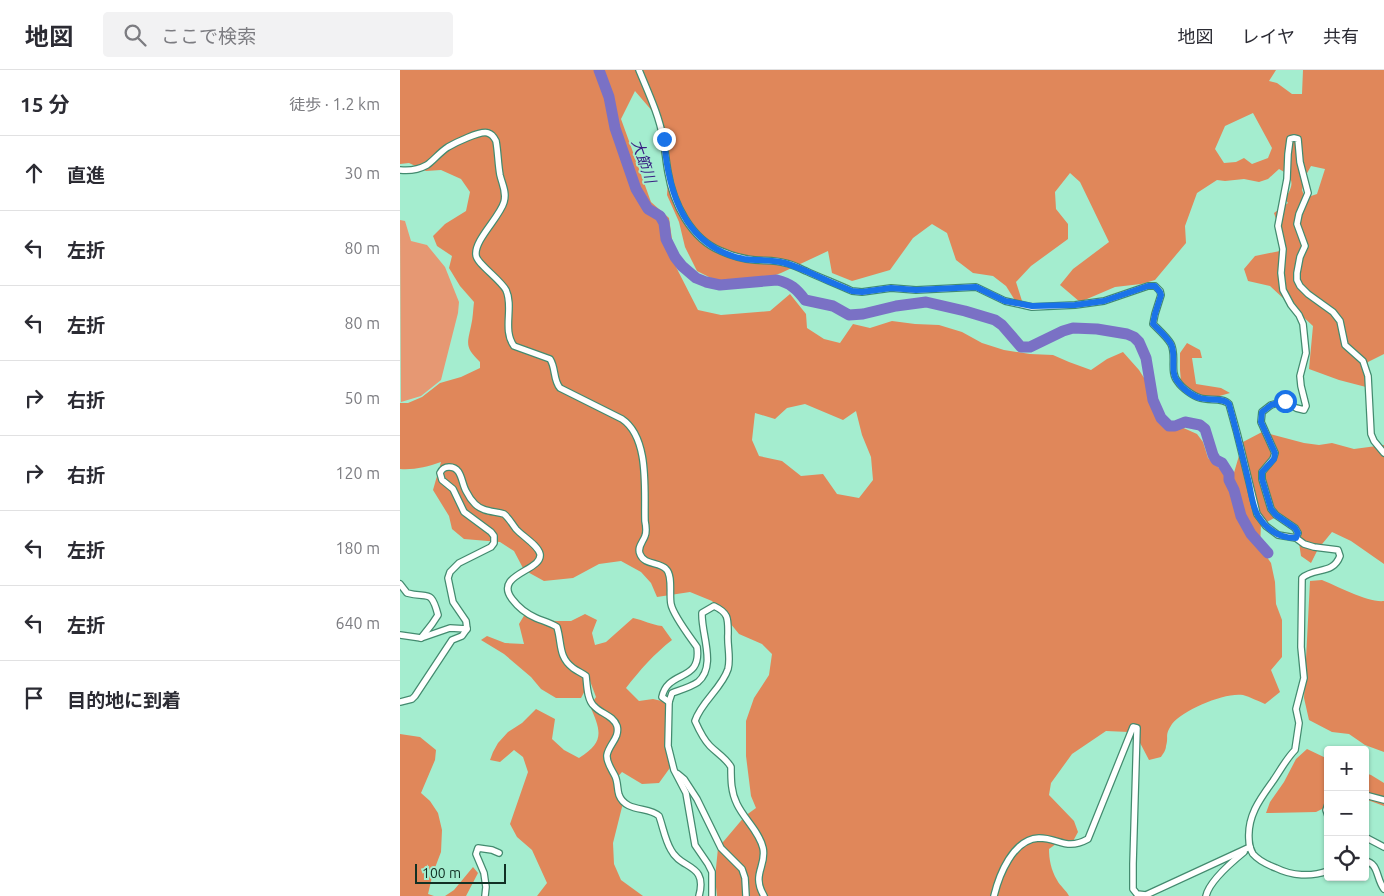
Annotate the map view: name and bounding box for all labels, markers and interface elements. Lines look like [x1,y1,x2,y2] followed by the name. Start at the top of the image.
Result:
[103,12,453,57] search box
[121,21,149,49] icon: search
[25,23,73,50] text: 地図
[161,25,256,47] text: ここで検索
[1178,26,1214,46] text: 地図
[1242,26,1295,46] text: レイヤ
[1323,26,1359,46] text: 共有
[20,92,70,116] text: 15 分
[289,95,380,113] text: 徒歩 · 1.2 km
[653,128,676,151] route end
[629,137,660,187] water label: 大節川
[20,159,48,187] icon: ahead
[67,164,105,186] text: 直進
[344,164,380,182] text: 30 m
[20,234,48,262] icon: left
[67,239,105,261] text: 左折
[344,239,380,257] text: 80 m
[20,309,48,337] icon: left
[67,314,105,336] text: 左折
[344,314,380,332] text: 80 m
[20,384,48,412] icon: right
[67,389,105,411] text: 右折
[344,389,380,407] text: 50 m
[1274,390,1297,413] route start
[20,459,48,487] icon: right
[67,464,105,486] text: 右折
[335,464,380,482] text: 120 m
[20,534,48,562] icon: left
[67,539,105,561] text: 左折
[335,539,380,557] text: 180 m
[20,609,48,637] icon: left
[67,614,105,636] text: 左折
[335,614,380,632] text: 640 m
[20,684,48,712] icon: arrive
[67,689,181,711] text: 目的地に到着
[1324,746,1369,881] map controls
[1324,746,1369,791] button: +
[1324,791,1369,836] button: −
[1324,836,1369,881] button: locate
[415,861,506,884] scale bar
[422,865,461,881] text: 100 m

